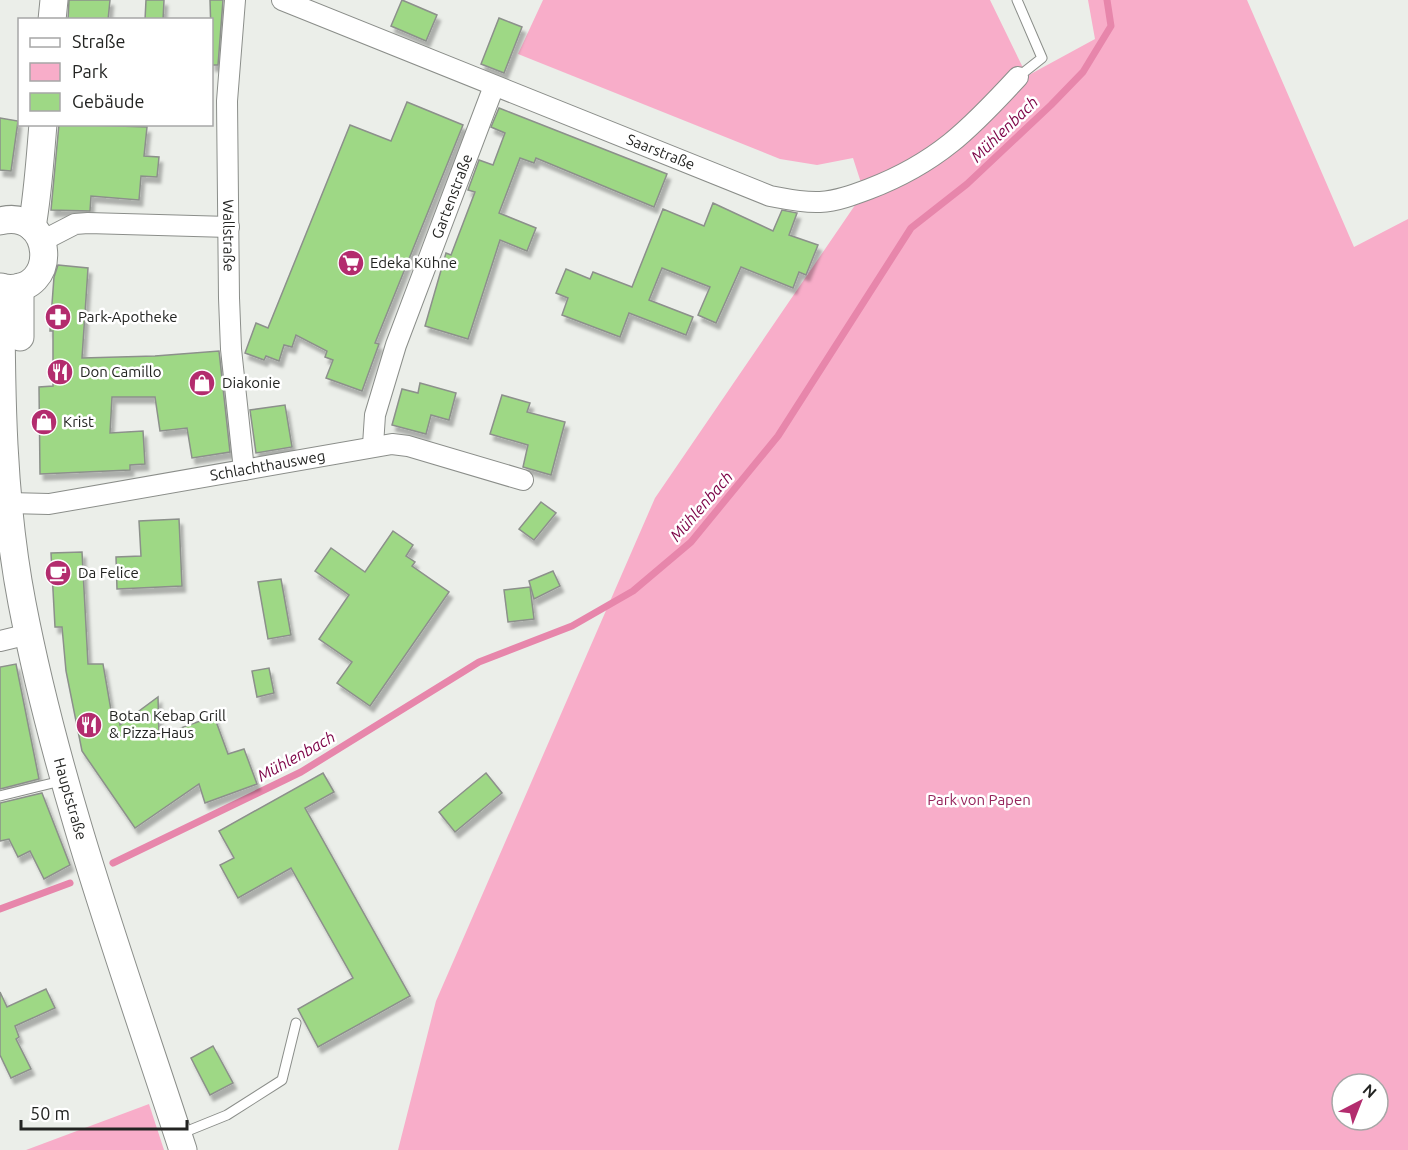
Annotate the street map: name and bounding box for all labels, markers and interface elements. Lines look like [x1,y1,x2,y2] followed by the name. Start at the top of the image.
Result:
[18,18,213,126] legend
[72,31,125,51] text: Straße
[72,61,108,81] text: Park
[72,91,144,111] text: Gebäude
[967,93,1041,165] water label: Mühlenbach
[624,130,697,173] street label: Saarstraße
[428,152,475,241] street label: Gartenstraße
[220,199,238,272] street label: Wallstraße
[336,248,366,278] supermarket icon: Edeka Kühne
[370,254,457,271] place label: Edeka Kühne
[43,302,73,332] pharmacy icon: Park-Apotheke
[78,308,178,325] place label: Park-Apotheke
[45,357,75,387] restaurant icon: Don Camillo
[80,363,162,380] place label: Don Camillo
[187,368,217,398] shop icon: Diakonie
[222,374,281,391] place label: Diakonie
[29,407,59,437] shop icon: Krist
[63,413,94,430] place label: Krist
[209,447,326,484] street label: Schlachthausweg
[666,468,736,544] water label: Mühlenbach
[43,558,73,588] cafe icon: Da Felice
[78,564,139,581] place label: Da Felice
[109,707,226,741] place label: Botan Kebap Grill & Pizza-Haus
[74,710,104,740] restaurant icon: Botan Kebap Grill & Pizza-Haus
[254,727,338,785] water label: Mühlenbach
[51,756,90,842] street label: Hauptstraße
[927,791,1031,808] park label: Park von Papen
[1330,1072,1390,1132] north arrow
[1360,1080,1380,1102] text: N
[21,1093,188,1131] scale bar
[30,1103,70,1123] text: 50 m

